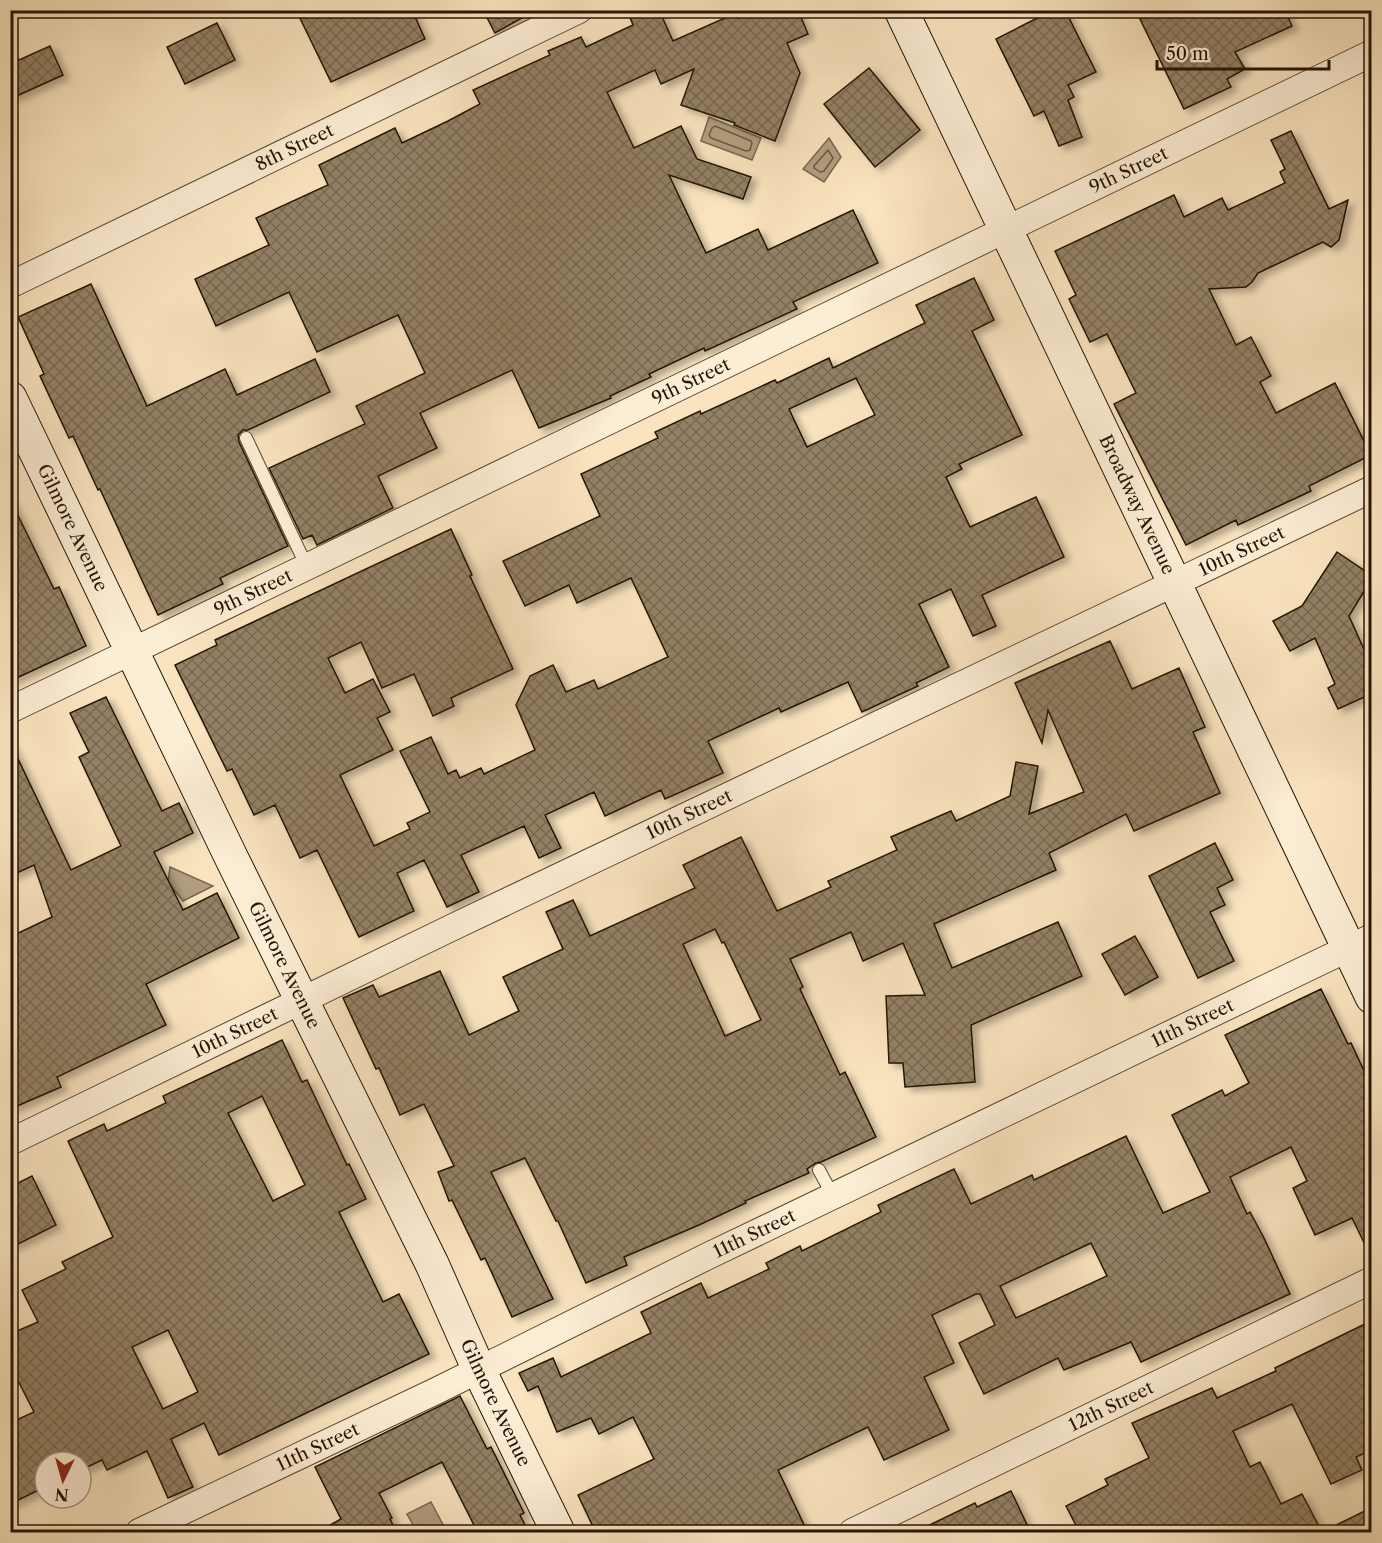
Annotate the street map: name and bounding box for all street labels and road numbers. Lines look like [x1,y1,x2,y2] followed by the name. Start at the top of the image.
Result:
[252,119,338,176] street label: 8th Street
[1086,142,1172,199] street label: 9th Street
[648,353,734,410] street label: 9th Street
[1094,431,1180,578] street label: Broadway Avenue
[32,460,112,595] street label: Gilmore Avenue
[1195,521,1289,581] street label: 10th Street
[211,564,296,621] street label: 9th Street
[643,784,736,844] street label: 10th Street
[244,898,325,1032] street label: Gilmore Avenue
[1148,994,1238,1052] street label: 11th Street
[188,1002,282,1063] street label: 10th Street
[710,1204,800,1263] street label: 11th Street
[456,1336,535,1470] street label: Gilmore Avenue
[1065,1376,1158,1436] street label: 12th Street
[273,1418,363,1476] street label: 11th Street

